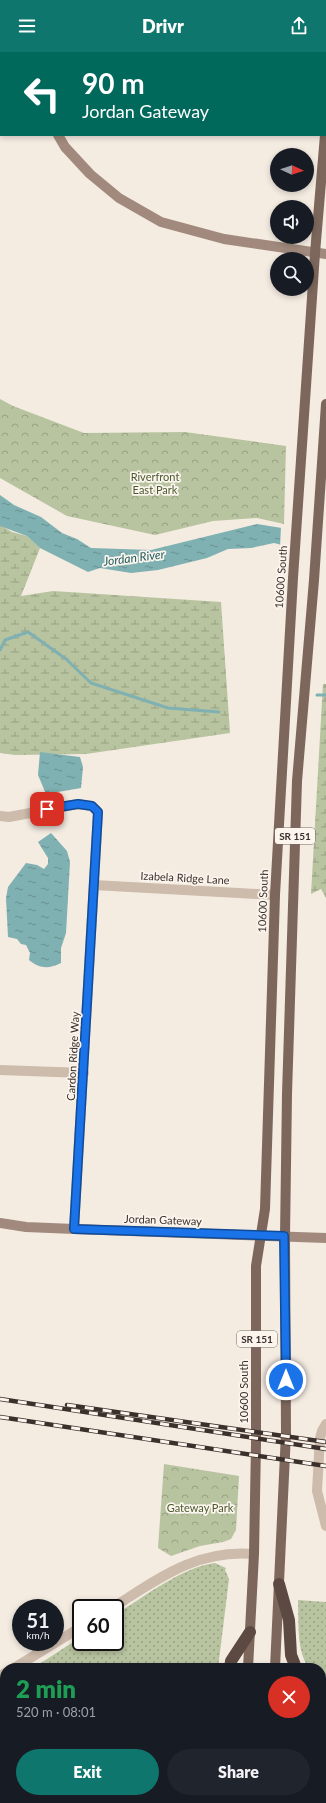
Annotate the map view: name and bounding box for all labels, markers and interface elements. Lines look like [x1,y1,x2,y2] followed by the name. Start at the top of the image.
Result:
[16,15,38,37] icon: menu
[142,15,184,37] text: Drivr
[288,15,310,37] icon: share
[82,66,145,100] text: 90 m
[16,68,68,120] icon: left
[82,100,209,122] text: Jordan Gateway
[270,148,314,192] north arrow
[270,148,314,296] map controls
[270,200,314,244] button: sound
[270,252,314,296] button: search
[131,470,179,496] park label: Riverfront East Park
[272,545,289,609] street label: 10600 South
[102,546,166,569] water label: Jordan River
[30,792,64,826] pin
[36,798,58,820] icon: arrive
[275,828,315,844] road number: SR 151
[140,869,230,886] street label: Izabela Ridge Lane
[255,869,270,933] street label: 10600 South
[64,1011,81,1101] street label: Cardon Ridge Way
[124,1212,202,1227] street label: Jordan Gateway
[237,1331,277,1347] road number: SR 151
[265,1359,307,1401] position arrow
[237,1360,250,1424] street label: 10600 South
[167,1501,234,1514] park label: Gateway Park
[72,1599,124,1651] speed limit sign: 60
[26,1608,50,1632] text: 51
[26,1629,50,1641] text: km/h
[16,1674,76,1703] text: 2 min
[268,1676,310,1718] button: close
[16,1704,96,1720] text: 520 m · 08:01
[16,1749,159,1795] button: Exit
[167,1749,310,1795] button: Share

